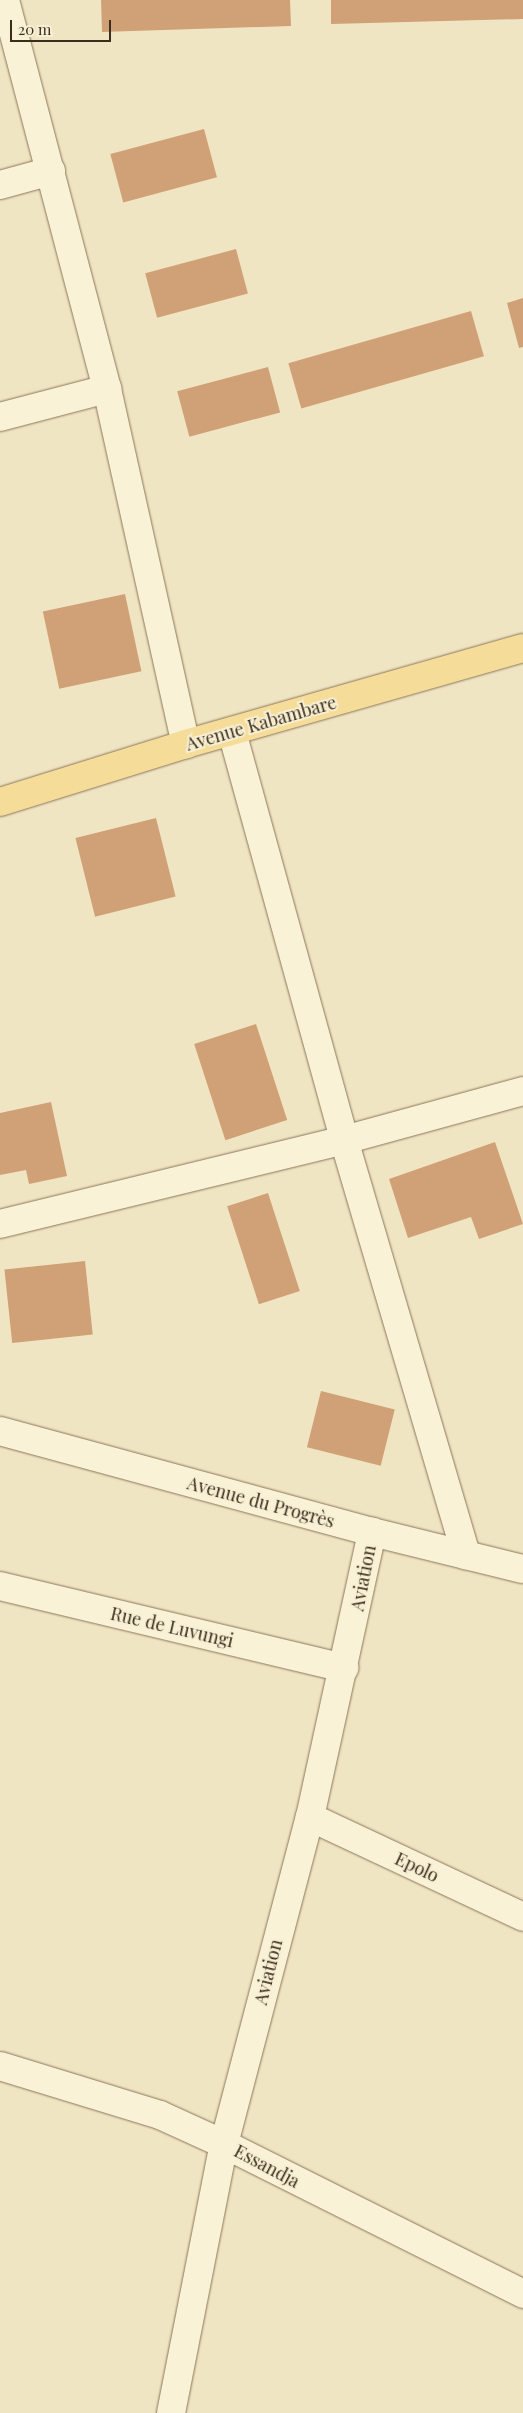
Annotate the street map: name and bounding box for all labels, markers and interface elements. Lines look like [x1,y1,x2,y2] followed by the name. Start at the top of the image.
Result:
[12,10,114,42] scale bar
[18,19,51,39] text: 20 m
[183,691,339,755] street label: Avenue Kabambare
[185,1472,337,1532] street label: Avenue du Progrès
[346,1543,380,1613] street label: Aviation
[108,1602,236,1652] street label: Rue de Luvungi
[392,1848,442,1886] street label: Epolo
[249,1937,287,2007] street label: Aviation
[231,2140,303,2192] street label: Essandja

